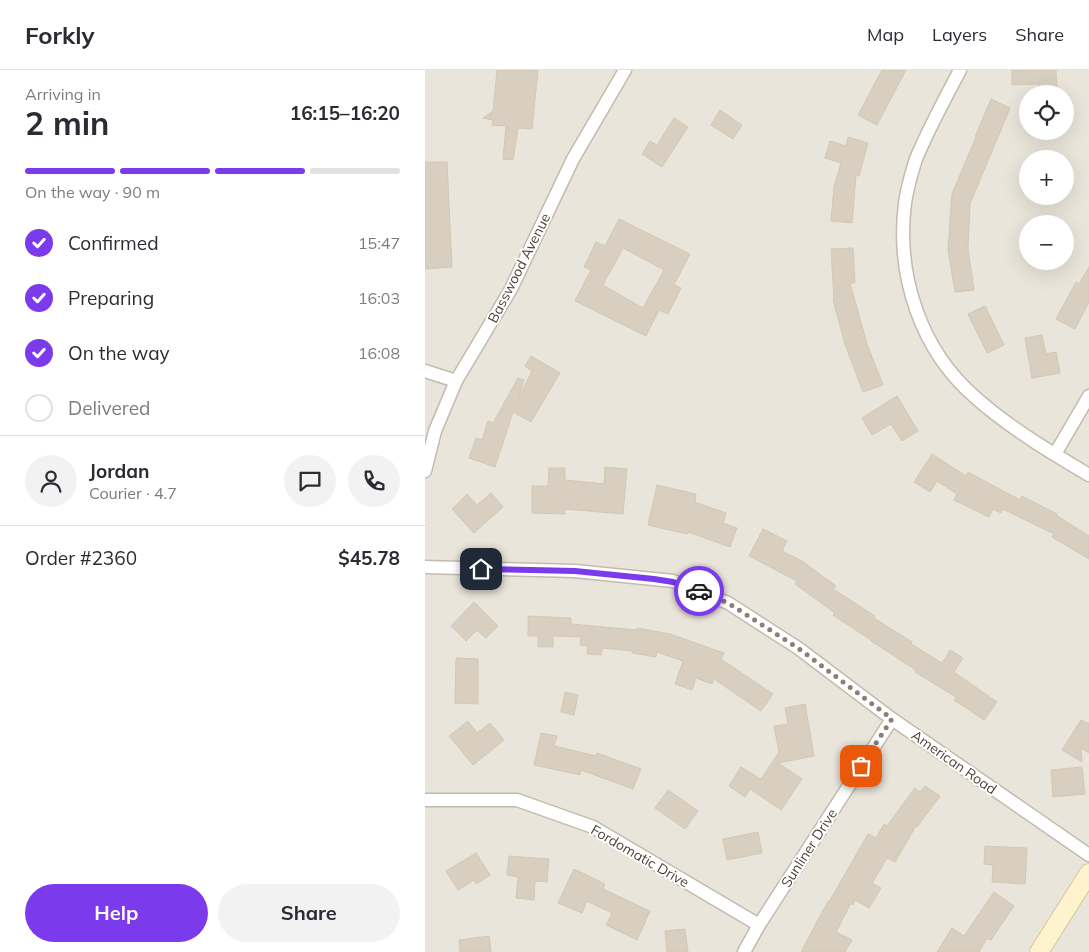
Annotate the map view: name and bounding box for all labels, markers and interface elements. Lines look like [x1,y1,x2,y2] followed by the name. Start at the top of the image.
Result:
[25,20,94,50] text: Forkly
[867,23,904,46] text: Map
[932,23,987,46] text: Layers
[1015,23,1064,46] text: Share
[25,84,101,104] text: Arriving in
[1019,85,1074,270] map controls
[1019,85,1074,140] button: locate
[290,101,400,125] text: 16:15–16:20
[25,103,109,143] text: 2 min
[1019,150,1074,205] button: +
[25,182,160,202] text: On the way · 90 m
[484,210,554,326] street label: Basswood Avenue
[1019,215,1074,270] button: −
[25,229,53,257] icon: check
[68,231,159,255] text: Confirmed
[358,233,400,253] text: 15:47
[25,284,53,312] icon: check
[68,286,154,310] text: Preparing
[358,288,400,308] text: 16:03
[25,339,53,367] icon: check
[68,341,170,365] text: On the way
[358,343,400,363] text: 16:08
[68,396,150,420] text: Delivered
[25,455,77,507] button: person
[284,455,336,507] button: chat
[348,455,400,507] button: phone
[89,459,149,483] text: Jordan
[89,483,177,503] text: Courier · 4.7
[25,546,137,570] text: Order #2360
[338,546,400,570] text: $45.78
[460,548,502,590] pin
[467,555,495,583] icon: home
[674,566,724,616] courier
[685,577,713,605] icon: car
[908,726,1000,798] street label: American Road
[840,745,882,787] pin
[847,752,875,780] icon: bag
[777,805,841,891] street label: Sunliner Drive
[588,821,692,891] street label: Fordomatic Drive
[25,884,208,942] button: Help
[218,884,400,942] button: Share

